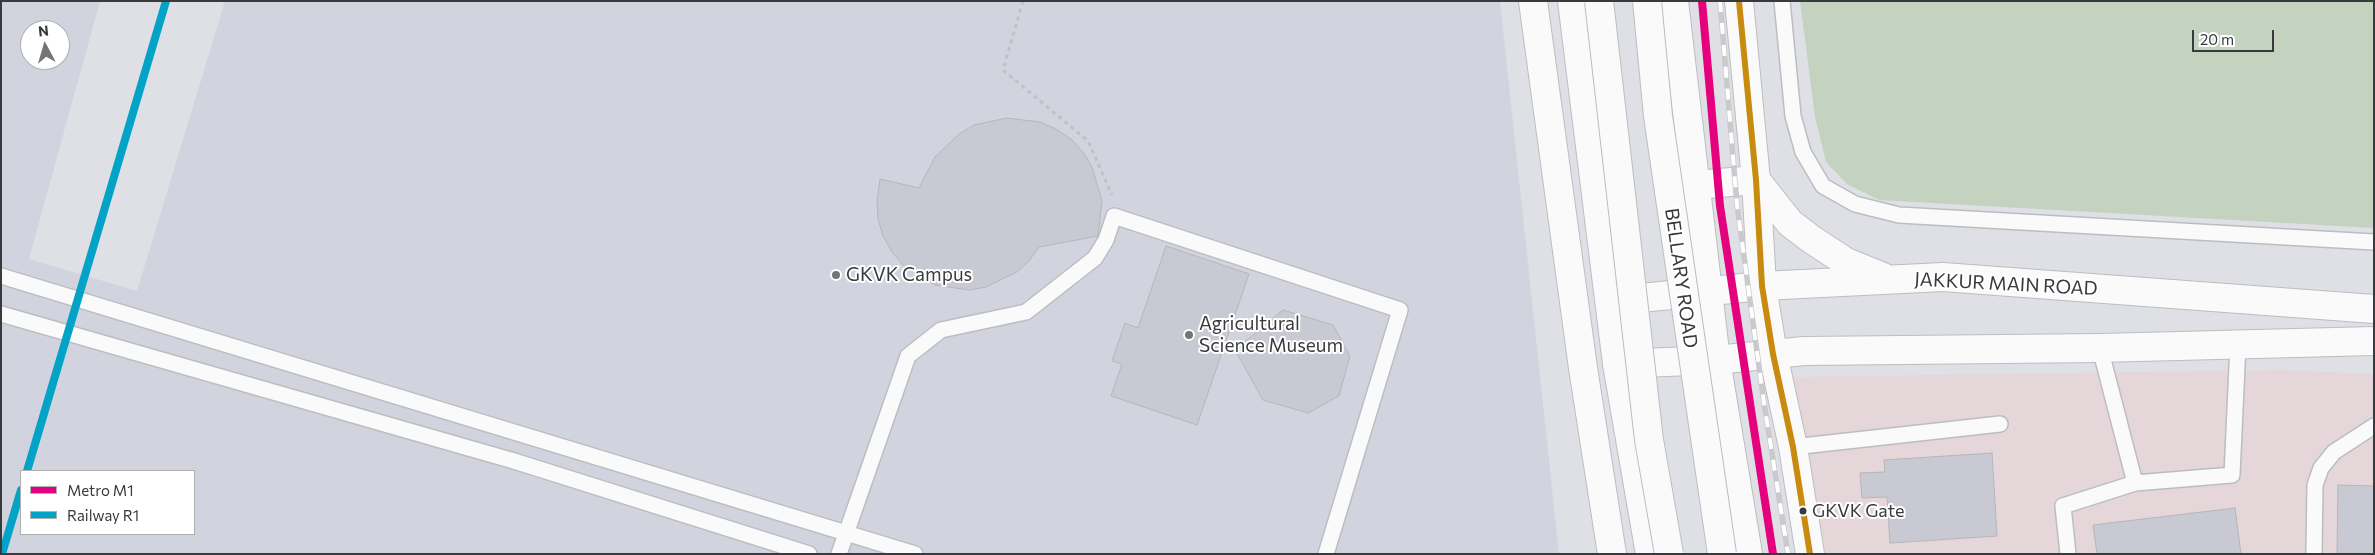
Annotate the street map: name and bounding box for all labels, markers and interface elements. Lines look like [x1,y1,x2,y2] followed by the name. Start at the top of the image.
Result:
[20,20,70,70] north arrow
[2195,20,2278,52] scale bar
[37,22,50,40] text: N
[2200,30,2234,48] text: 20 m
[1660,207,1702,349] street label: BELLARY ROAD
[846,264,972,286] place label: GKVK Campus
[1914,268,2098,300] street label: JAKKUR MAIN ROAD
[830,269,842,281] marker: GKVK Campus
[1199,313,1343,357] place label: Agricultural Science Museum
[1183,329,1195,341] marker: Agricultural Science Museum
[20,470,195,535] legend
[67,481,134,499] text: Metro M1
[1812,500,1905,522] place label: GKVK Gate
[67,506,139,524] text: Railway R1
[1798,506,1808,516] marker: GKVK Gate

